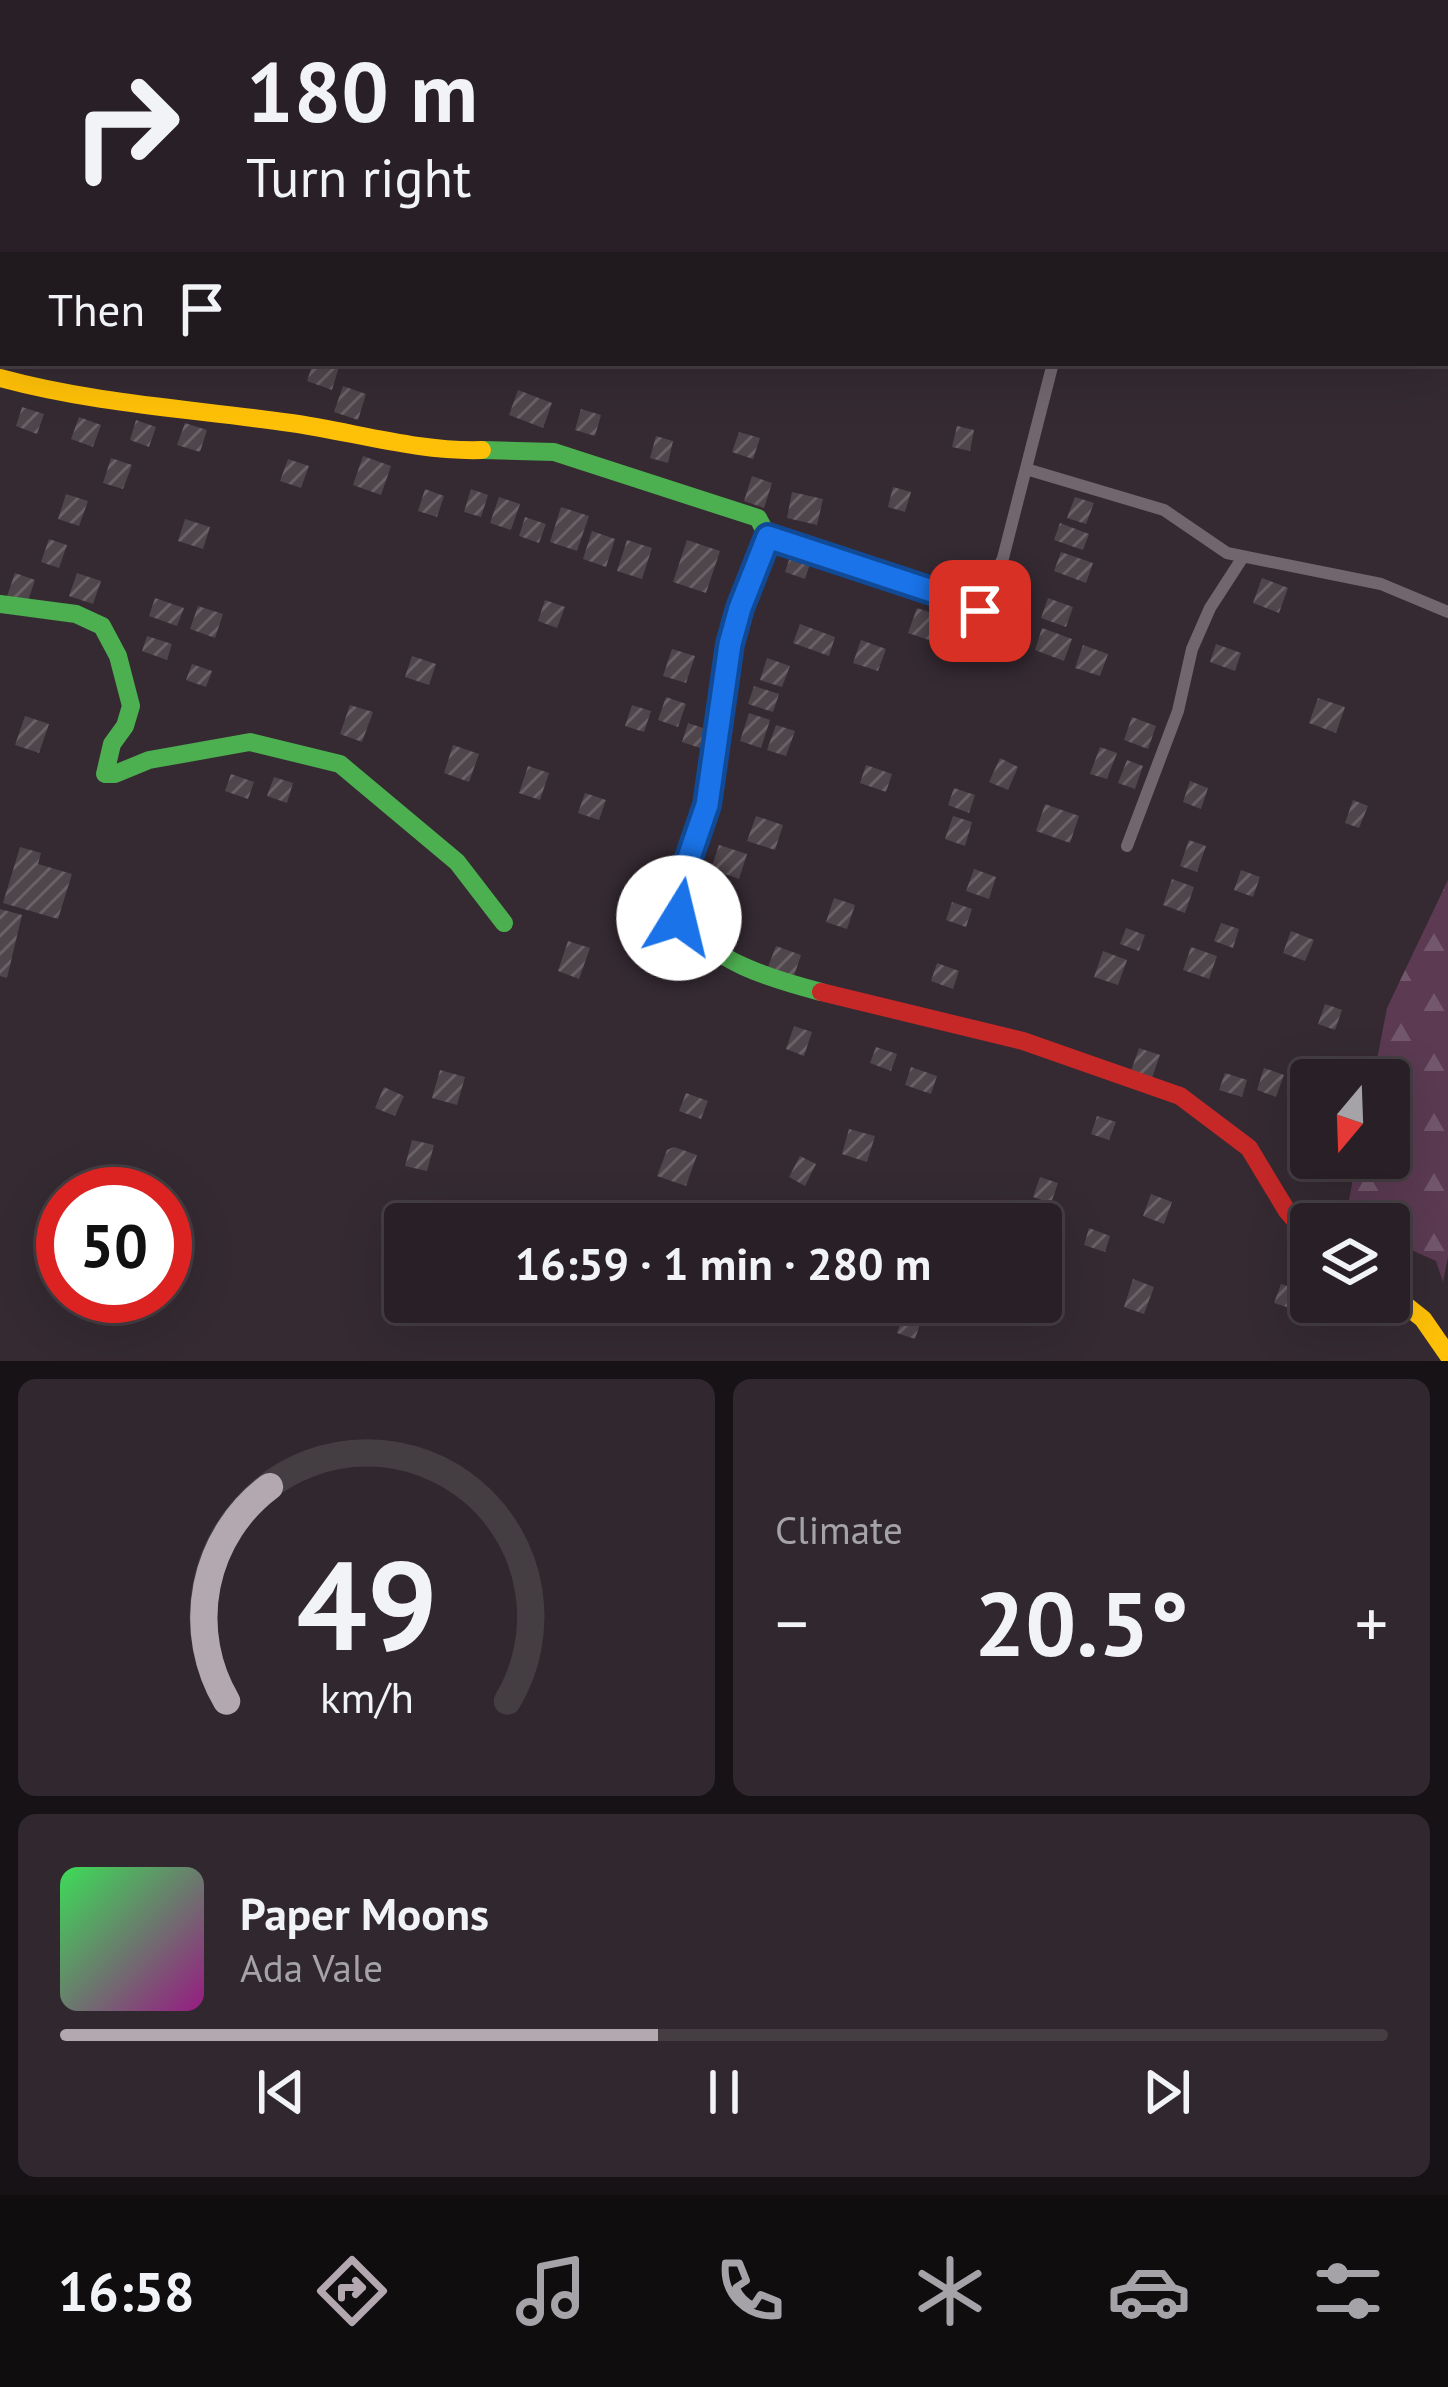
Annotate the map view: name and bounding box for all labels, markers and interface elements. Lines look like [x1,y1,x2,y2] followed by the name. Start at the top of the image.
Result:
[246,36,478,145] text: 180 m
[48,48,204,204] icon: right
[246,142,471,212] text: Turn right
[169,276,235,342] icon: arrive
[48,280,145,338] text: Then
[929,560,1031,662] pin
[947,578,1013,644] icon: arrive
[616,855,742,981] position arrow
[1290,1059,1410,1179] north arrow
[1290,1059,1410,1323] map controls
[36,1167,192,1323] speed limit sign: 50
[1290,1203,1410,1323] button: layers
[515,1234,931,1292] text: 16:59 · 1 min · 280 m
[775,1504,903,1555] text: Climate
[296,1523,437,1684] text: 49
[974,1564,1189,1681] text: 20.5°
[775,1580,808,1665] text: −
[1355,1580,1388,1665] text: +
[319,1668,414,1724] text: km/h
[240,1884,489,1942] text: Paper Moons
[240,1942,383,1993] text: Ada Vale
[248,2059,314,2125] icon: previous
[691,2059,757,2125] icon: pause
[1134,2059,1200,2125] icon: next
[310,2249,394,2333] icon: directions
[509,2249,593,2333] icon: music
[708,2249,792,2333] icon: phone
[908,2249,992,2333] icon: climate
[1107,2249,1191,2333] icon: car
[1306,2249,1390,2333] icon: filters
[58,2256,195,2326] text: 16:58

